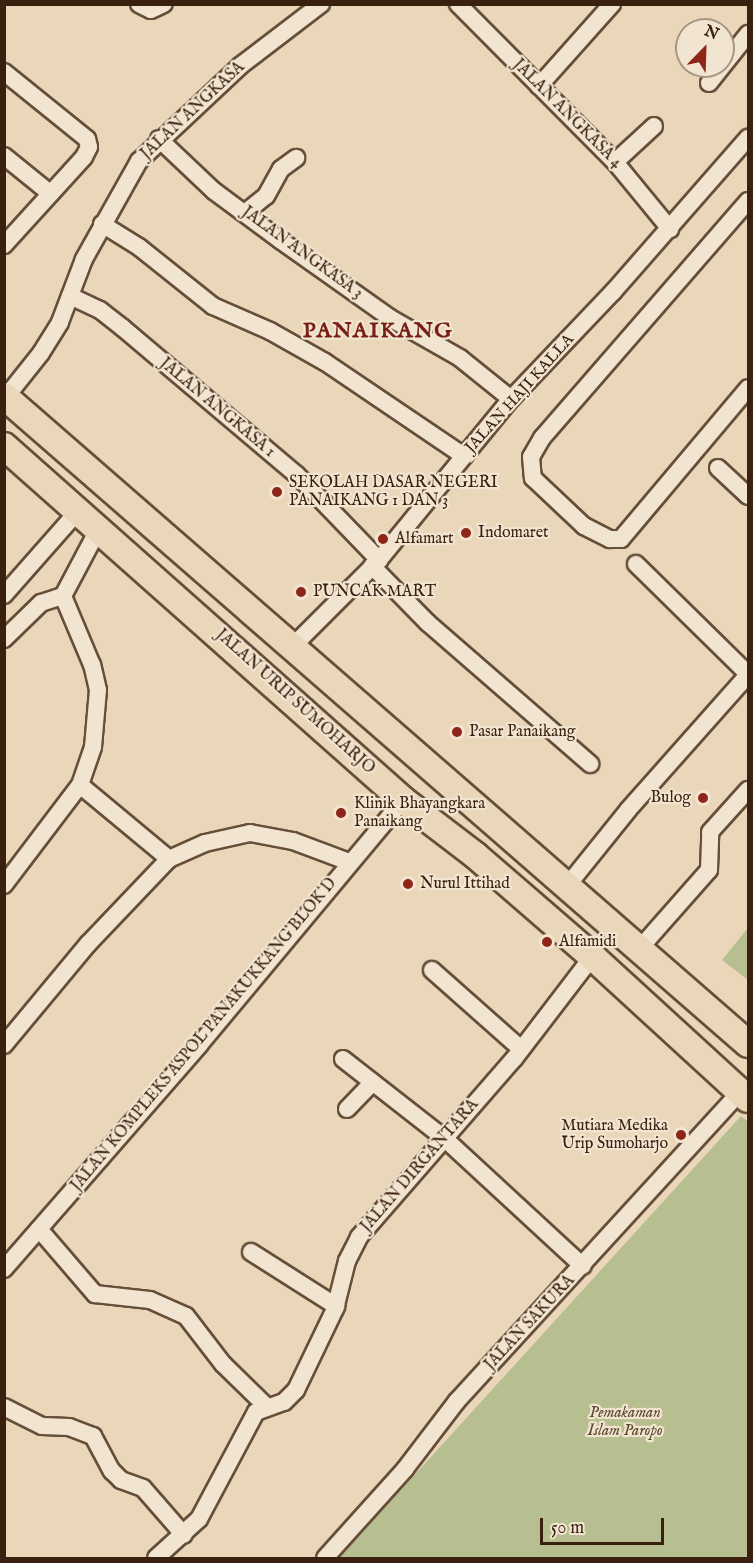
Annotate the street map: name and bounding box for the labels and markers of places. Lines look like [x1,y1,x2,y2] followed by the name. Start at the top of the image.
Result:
[289,473,498,511] place label: SEKOLAH DASAR NEGERI PANAIKANG 1 DAN 3
[270,485,284,499] marker: SEKOLAH DASAR NEGERI PANAIKANG 1 DAN 3
[478,523,549,543] place label: Indomaret
[459,526,473,540] marker: Indomaret
[395,529,454,549] place label: Alfamart
[376,532,390,546] marker: Alfamart
[313,582,436,602] place label: PUNCAK MART
[294,585,308,599] marker: PUNCAK MART
[469,722,575,742] place label: Pasar Panaikang
[450,725,464,739] marker: Pasar Panaikang
[651,788,691,808] place label: Bulog
[696,791,710,805] marker: Bulog
[354,794,485,832] place label: Klinik Bhayangkara Panaikang
[332,804,350,822] marker: Klinik Bhayangkara Panaikang
[420,874,510,894] place label: Nurul Ittihad
[401,877,415,891] marker: Nurul Ittihad
[559,932,616,952] place label: Alfamidi
[540,935,554,949] marker: Alfamidi
[561,1116,668,1154] place label: Mutiara Medika Urip Sumoharjo
[672,1126,690,1144] marker: Mutiara Medika Urip Sumoharjo

